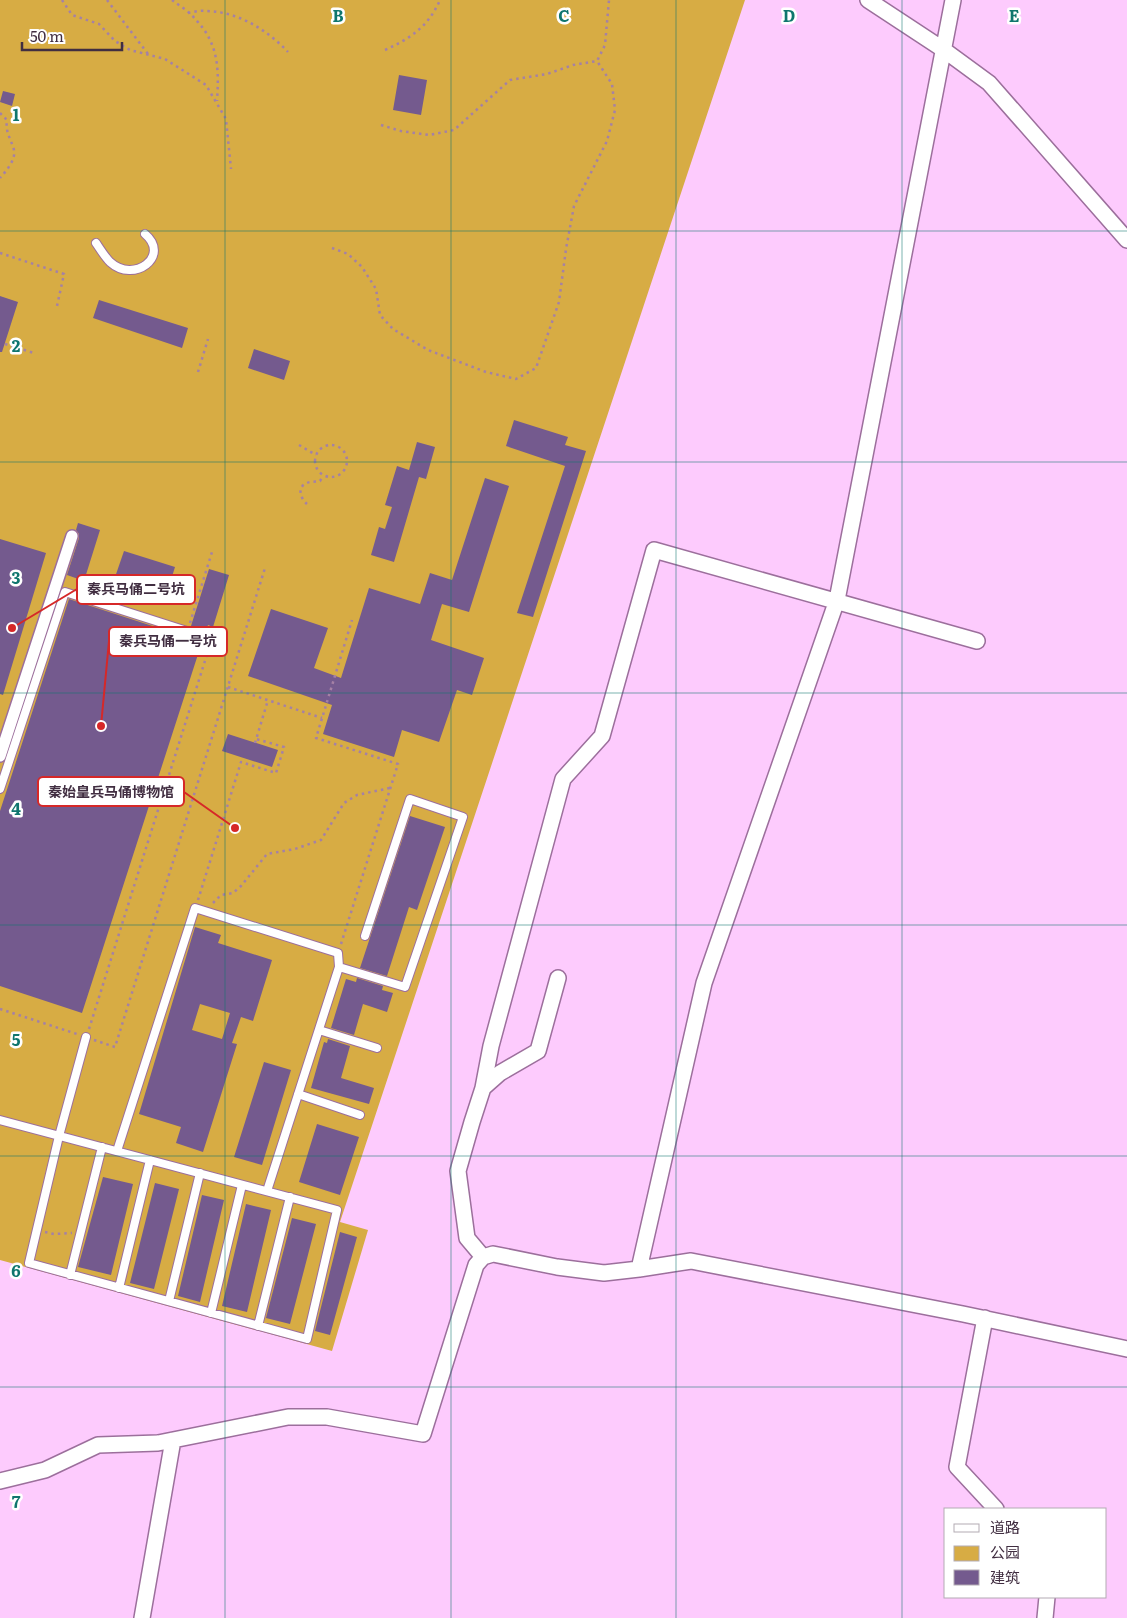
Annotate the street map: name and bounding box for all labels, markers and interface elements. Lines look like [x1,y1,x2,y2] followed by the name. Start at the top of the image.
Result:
[332,3,344,27] text: B
[558,3,570,27] text: C
[783,3,795,27] text: D
[1009,3,1020,27] text: E
[22,20,122,52] scale bar
[30,24,64,47] text: 50 m
[13,102,20,126] text: 1
[12,333,21,357] text: 2
[12,565,21,589] text: 3
[77,575,195,604] callout: 秦兵马俑二号坑
[87,578,185,598] text: 秦兵马俑二号坑
[109,627,227,656] callout: 秦兵马俑一号坑
[119,630,217,650] text: 秦兵马俑一号坑
[38,777,184,806] callout: 秦始皇兵马俑博物馆
[48,781,174,801] text: 秦始皇兵马俑博物馆
[11,796,21,820] text: 4
[12,1027,21,1051] text: 5
[11,1258,21,1282] text: 6
[12,1489,21,1513] text: 7
[944,1508,1107,1598] legend
[990,1515,1020,1538] text: 道路
[990,1540,1020,1563] text: 公园
[990,1565,1020,1588] text: 建筑

